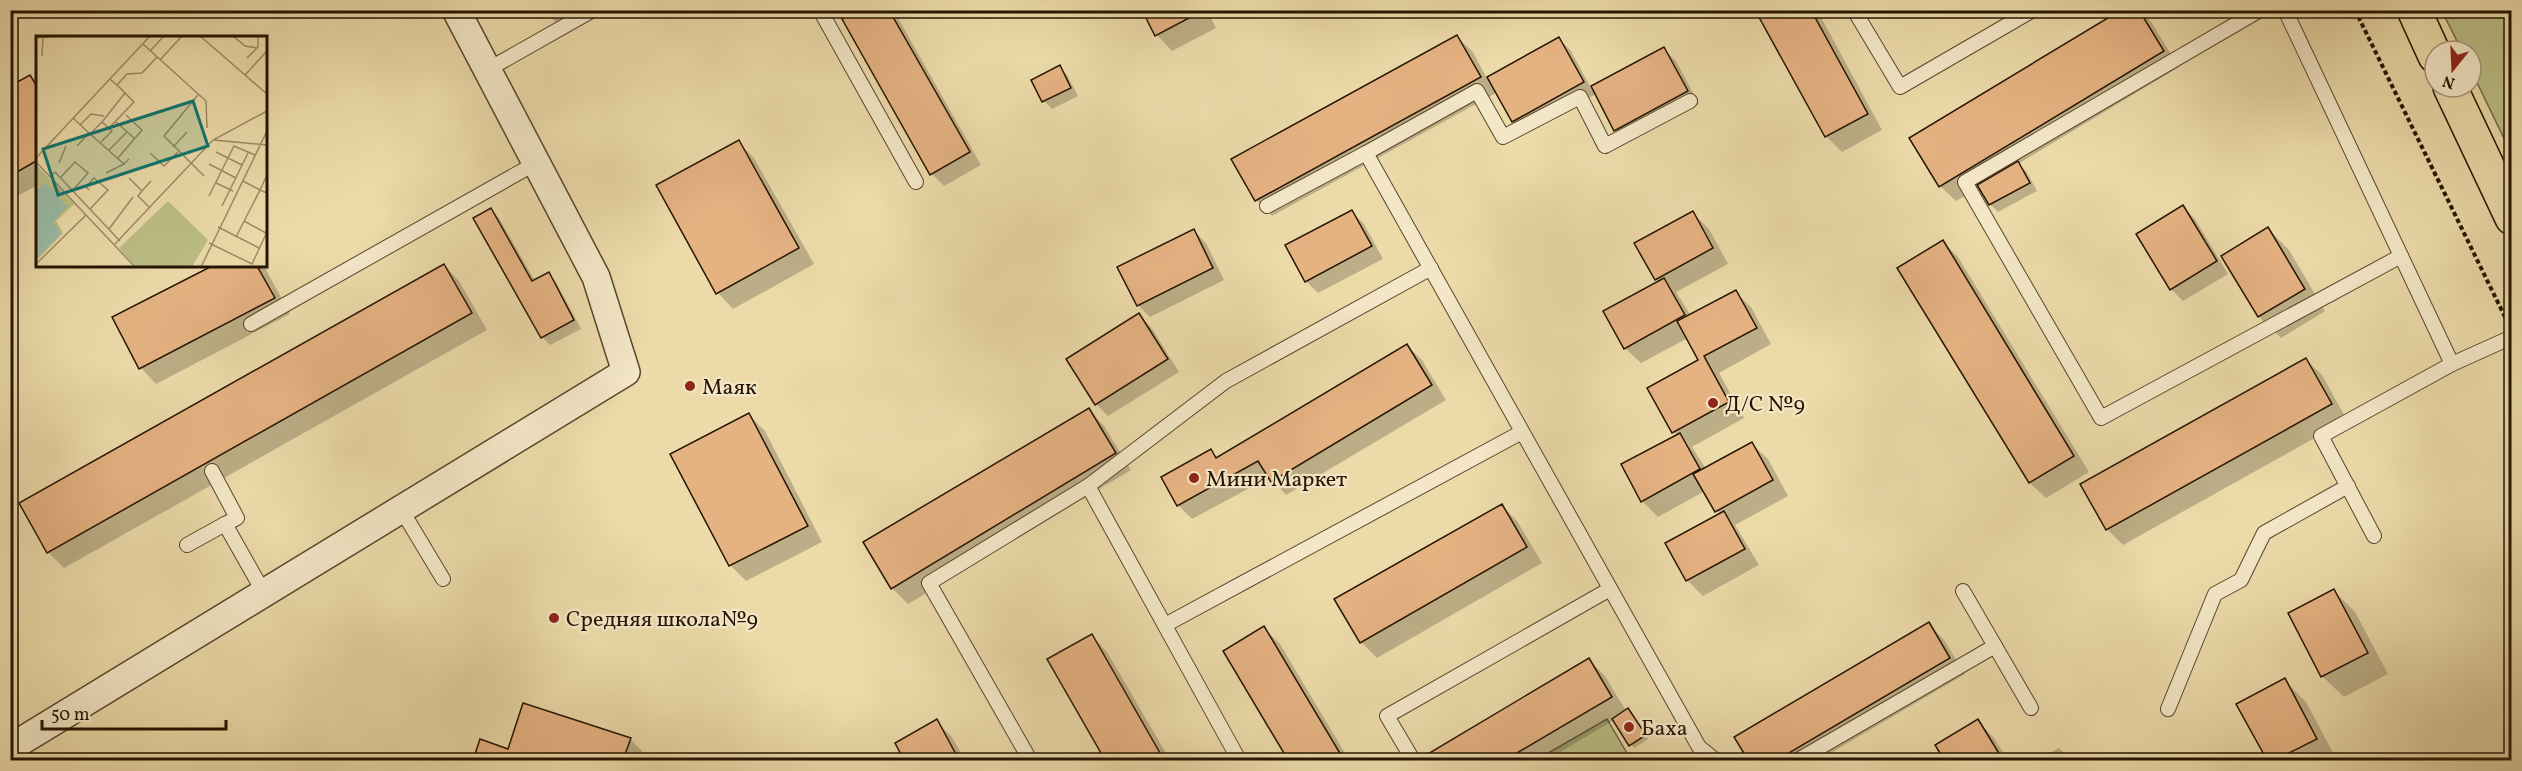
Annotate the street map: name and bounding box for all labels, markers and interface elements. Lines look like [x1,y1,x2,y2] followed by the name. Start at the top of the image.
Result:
[36,36,267,267] inset map
[2423,39,2483,99] north arrow
[2440,69,2458,94] text: N
[702,373,757,404] place label: Маяк
[683,379,697,393] marker: Маяк
[1725,390,1805,421] place label: Д/С №9
[1706,396,1720,410] marker: Д/С №9
[1206,465,1347,496] place label: Мини Маркет
[1187,471,1201,485] marker: Мини Маркет
[566,605,758,636] place label: Средняя школа№9
[547,611,561,625] marker: Средняя школа№9
[42,693,226,731] scale bar
[51,703,90,728] text: 50 m
[1641,714,1688,745] place label: Баха
[1622,720,1636,734] marker: Баха

